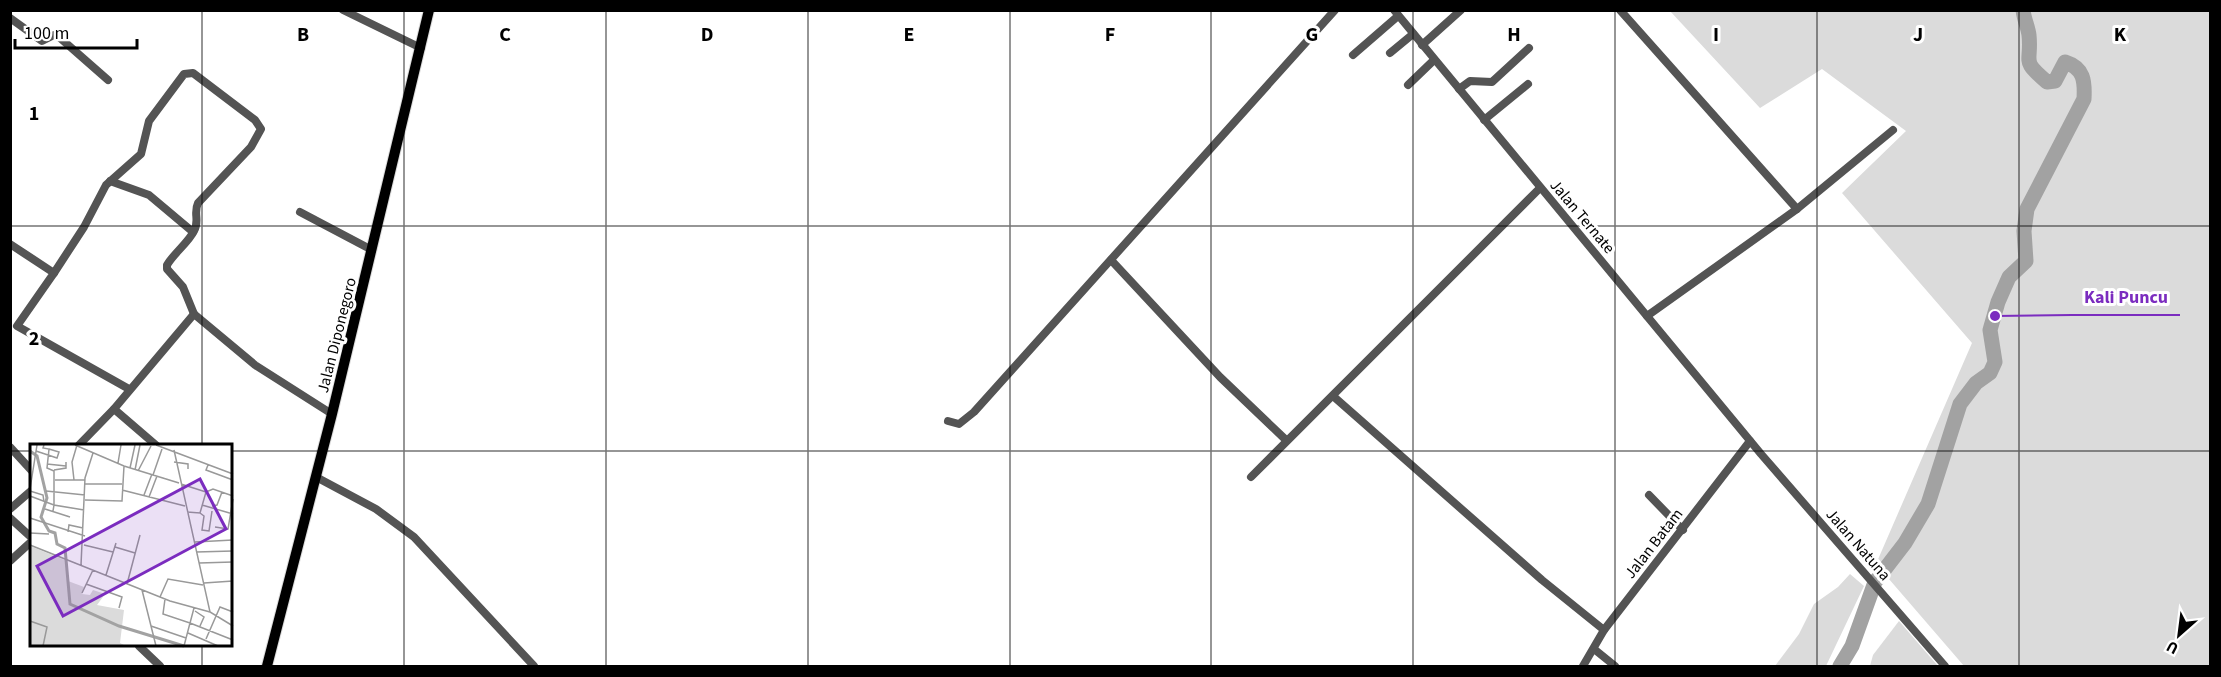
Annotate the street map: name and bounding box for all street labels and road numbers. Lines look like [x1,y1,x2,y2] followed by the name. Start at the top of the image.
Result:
[1545,175,1620,258] street label: Jalan Ternate
[312,275,362,395] street label: Jalan Diponegoro
[1619,504,1688,583] street label: Jalan Batam
[1821,504,1896,585] street label: Jalan Natuna

